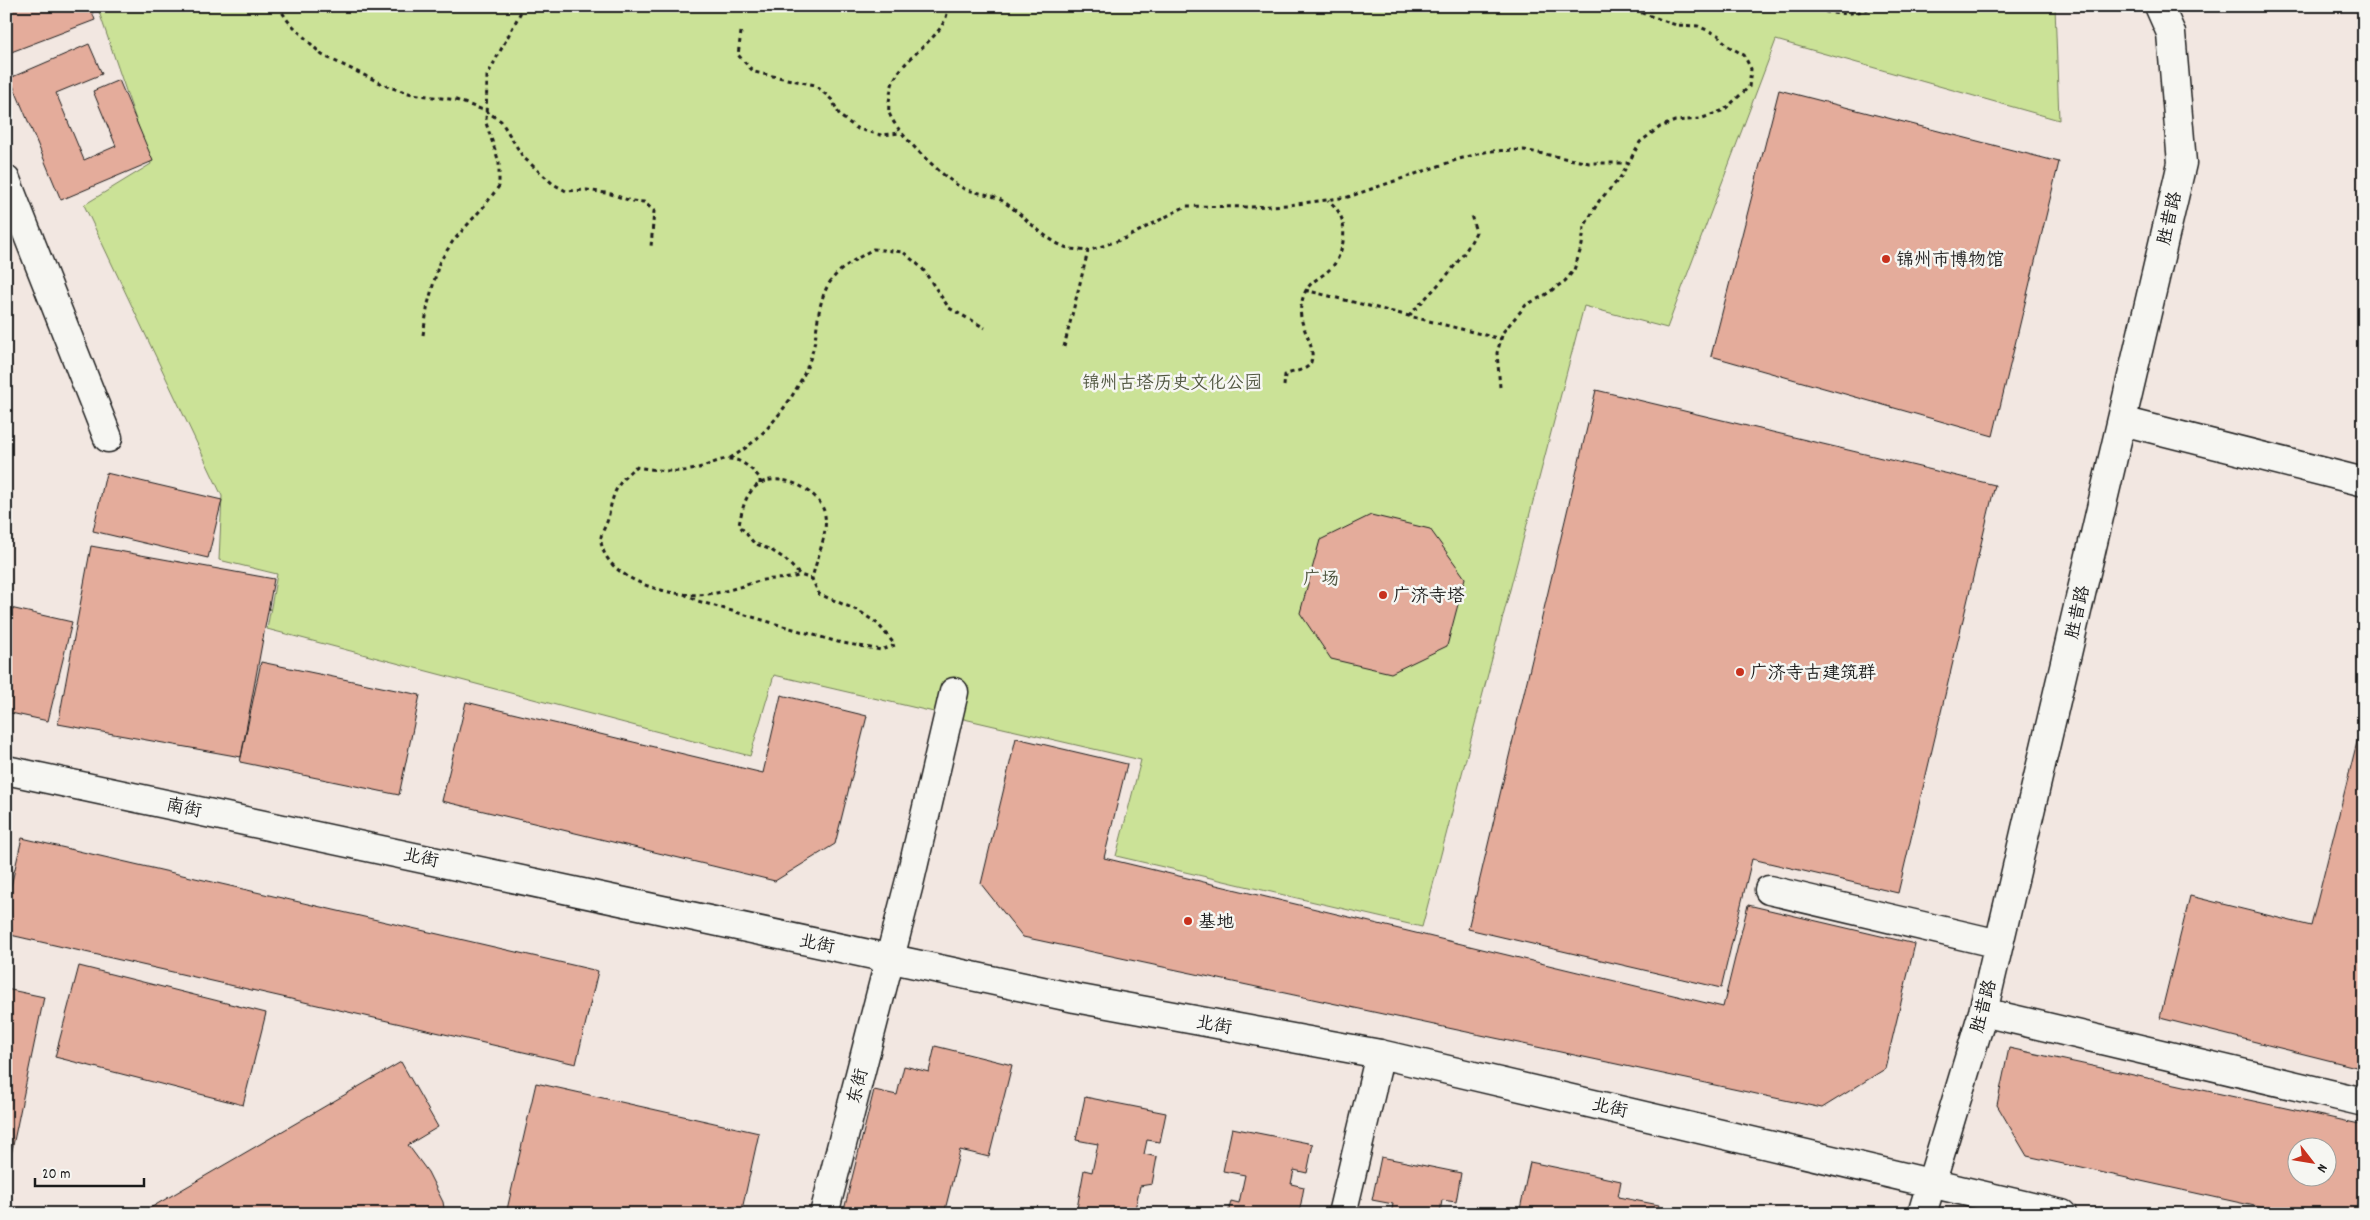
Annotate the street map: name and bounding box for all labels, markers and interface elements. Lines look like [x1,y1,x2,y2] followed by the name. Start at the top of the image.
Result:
[2153,189,2190,248] street label: 胜昔路
[1896,249,2004,274] place label: 锦州市博物馆
[1880,253,1892,265] marker: 锦州市博物馆
[1082,372,1262,397] park label: 锦州古塔历史文化公园
[1303,568,1339,593] park label: 广场
[2061,583,2098,642] street label: 胜昔路
[1393,585,1465,610] place label: 广济寺塔
[1377,589,1389,601] marker: 广济寺塔
[1750,662,1876,687] place label: 广济寺古建筑群
[1734,666,1746,678] marker: 广济寺古建筑群
[163,793,204,825] street label: 南街
[400,843,441,875] street label: 北街
[1198,911,1234,936] place label: 基地
[1182,915,1194,927] marker: 基地
[796,929,837,961] street label: 北街
[1966,977,2004,1036] street label: 胜昔路
[1194,1011,1233,1042] street label: 北街
[843,1066,876,1107] street label: 东街
[1589,1093,1630,1126] street label: 北街
[2288,1138,2338,1188] north arrow
[35,1155,144,1187] scale bar
[2311,1160,2332,1176] text: N
[42,1164,70,1186] text: 20 m

